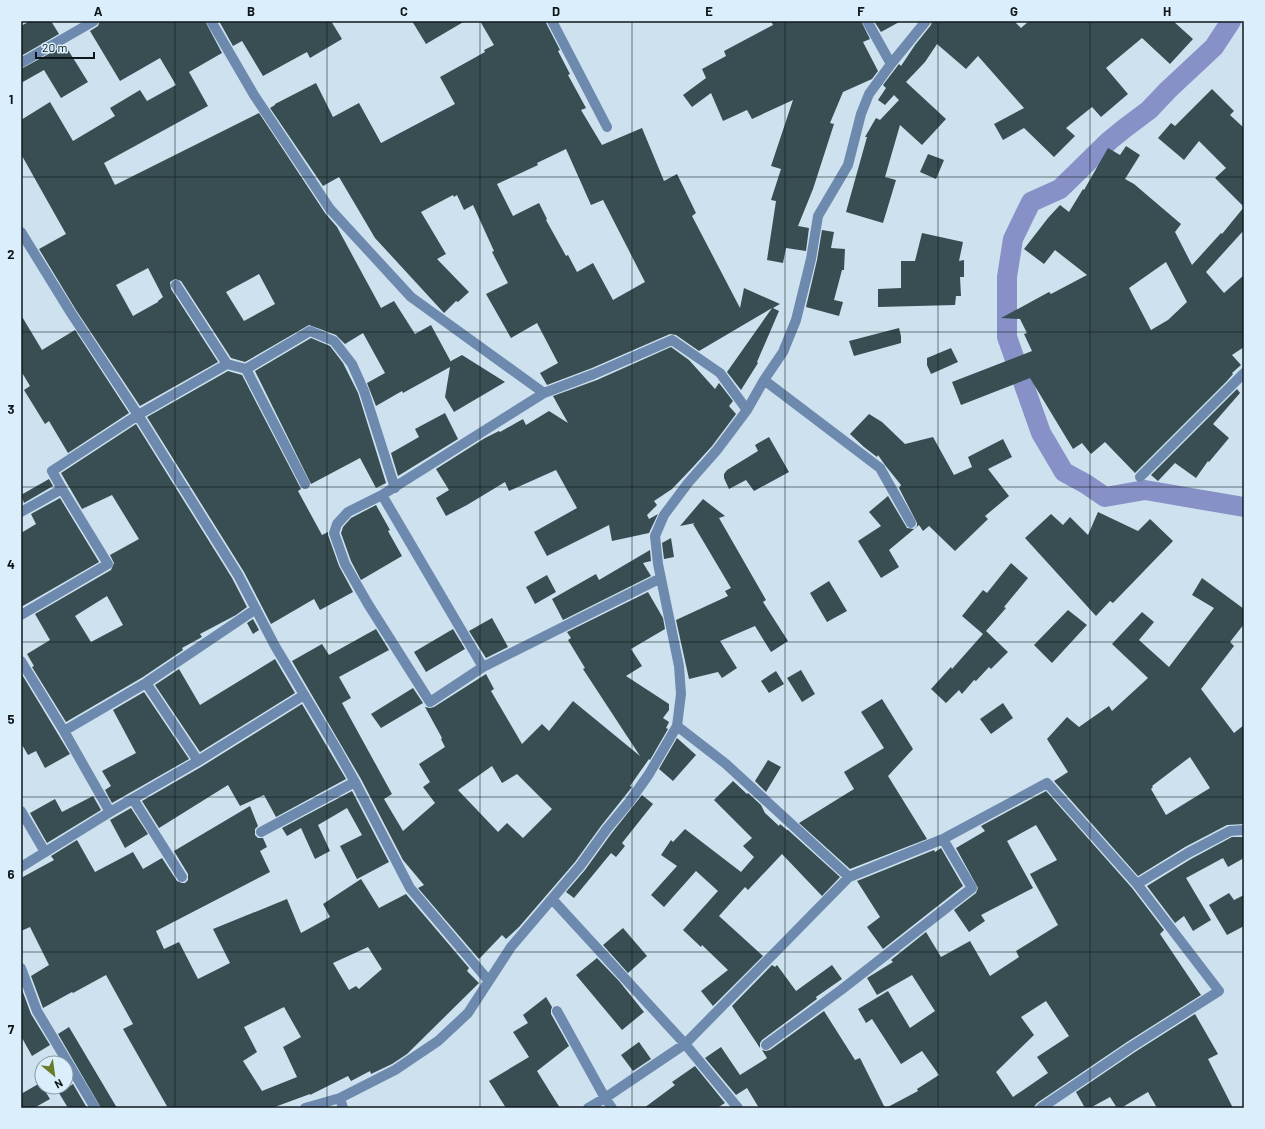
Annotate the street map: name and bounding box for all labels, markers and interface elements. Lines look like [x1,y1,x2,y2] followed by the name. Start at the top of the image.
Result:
[94,3,103,19] text: A
[247,3,255,19] text: B
[400,3,408,19] text: C
[552,3,560,19] text: D
[705,3,713,19] text: E
[857,3,865,19] text: F
[1010,3,1018,19] text: G
[1163,3,1171,19] text: H
[36,34,94,60] scale bar
[42,40,68,54] text: 20 m
[9,91,13,107] text: 1
[7,246,15,262] text: 2
[7,401,15,417] text: 3
[7,556,15,572] text: 4
[7,711,15,727] text: 5
[8,866,15,882] text: 6
[8,1021,15,1037] text: 7
[34,1055,74,1095] north arrow
[53,1077,65,1092] text: N

